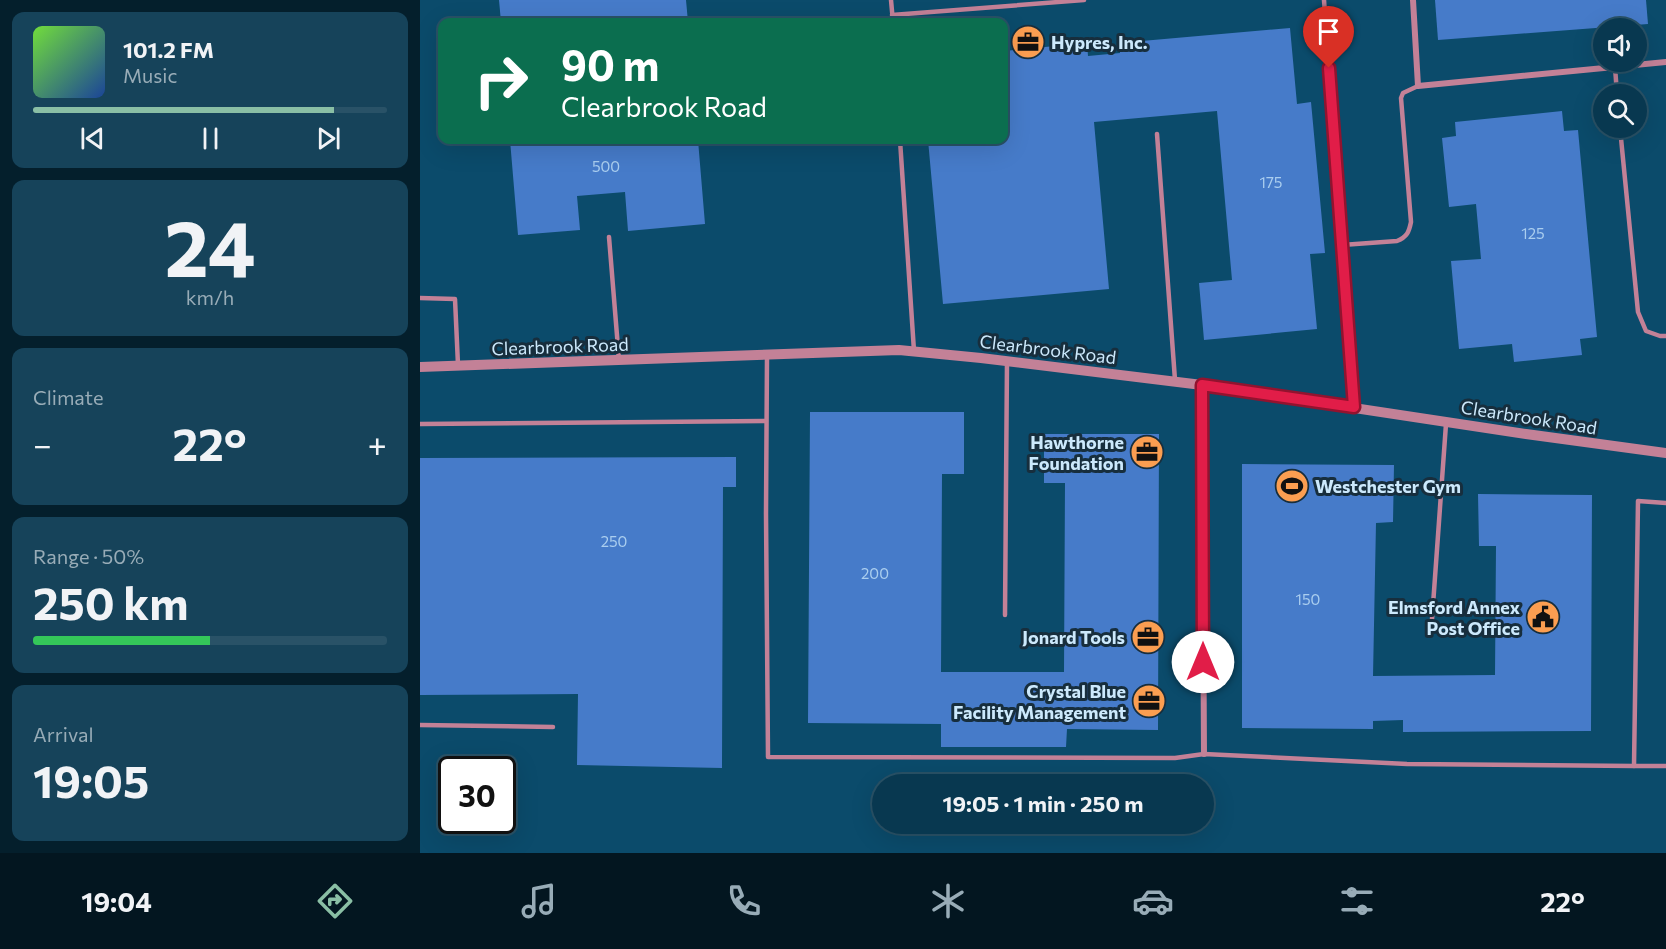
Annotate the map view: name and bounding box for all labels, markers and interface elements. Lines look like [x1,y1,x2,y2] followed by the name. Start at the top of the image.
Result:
[1303,6,1354,68] pin
[1312,15,1345,48] icon: arrive
[1593,18,1647,138] map controls
[1593,18,1647,72] button: sound
[1010,24,1046,60] office icon: Hypres, Inc.
[1051,31,1148,53] place label: Hypres, Inc.
[123,36,214,63] text: 101.2 FM
[561,38,660,90] text: 90 m
[462,42,540,120] icon: right
[123,63,177,87] text: Music
[1593,84,1647,138] button: search
[561,90,767,123] text: Clearbrook Road
[76,122,109,155] icon: previous
[194,122,227,155] icon: pause
[312,122,345,155] icon: next
[592,157,620,175] house number: 500
[1260,173,1282,191] house number: 175
[164,198,256,293] text: 24
[1521,224,1545,242] house number: 125
[186,285,234,309] text: km/h
[979,330,1117,368] street label: Clearbrook Road
[491,333,629,359] street label: Clearbrook Road
[33,385,103,409] text: Climate
[1459,395,1599,439] street label: Clearbrook Road
[173,415,247,470] text: 22°
[33,423,52,464] text: −
[368,423,387,464] text: +
[1029,431,1124,474] place label: Hawthorne Foundation
[1129,434,1165,470] office icon: Hawthorne Foundation
[1274,468,1310,504] sports icon: Westchester Gym
[1315,475,1461,497] place label: Westchester Gym
[601,532,627,550] house number: 250
[33,544,144,568] text: Range · 50%
[861,564,889,582] house number: 200
[33,574,188,629] text: 250 km
[1296,590,1320,608] house number: 150
[1388,596,1520,639] place label: Elmsford Annex Post Office
[1525,599,1561,635] public building icon: Elmsford Annex Post Office
[1130,619,1166,655] office icon: Jonard Tools
[1022,626,1125,648] place label: Jonard Tools
[1171,630,1235,694] position arrow
[953,680,1126,723] place label: Crystal Blue Facility Management
[1131,683,1167,719] office icon: Crystal Blue Facility Management
[33,722,94,746] text: Arrival
[33,752,149,807] text: 19:05
[438,756,516,834] speed limit sign: 30
[943,790,1143,817] text: 19:05 · 1 min · 250 m
[314,880,356,922] icon: directions
[518,880,560,922] icon: music
[723,880,765,922] icon: phone
[927,880,969,922] icon: climate
[1132,880,1174,922] icon: car
[1336,880,1378,922] icon: filters
[81,885,152,918] text: 19:04
[1540,885,1585,918] text: 22°

